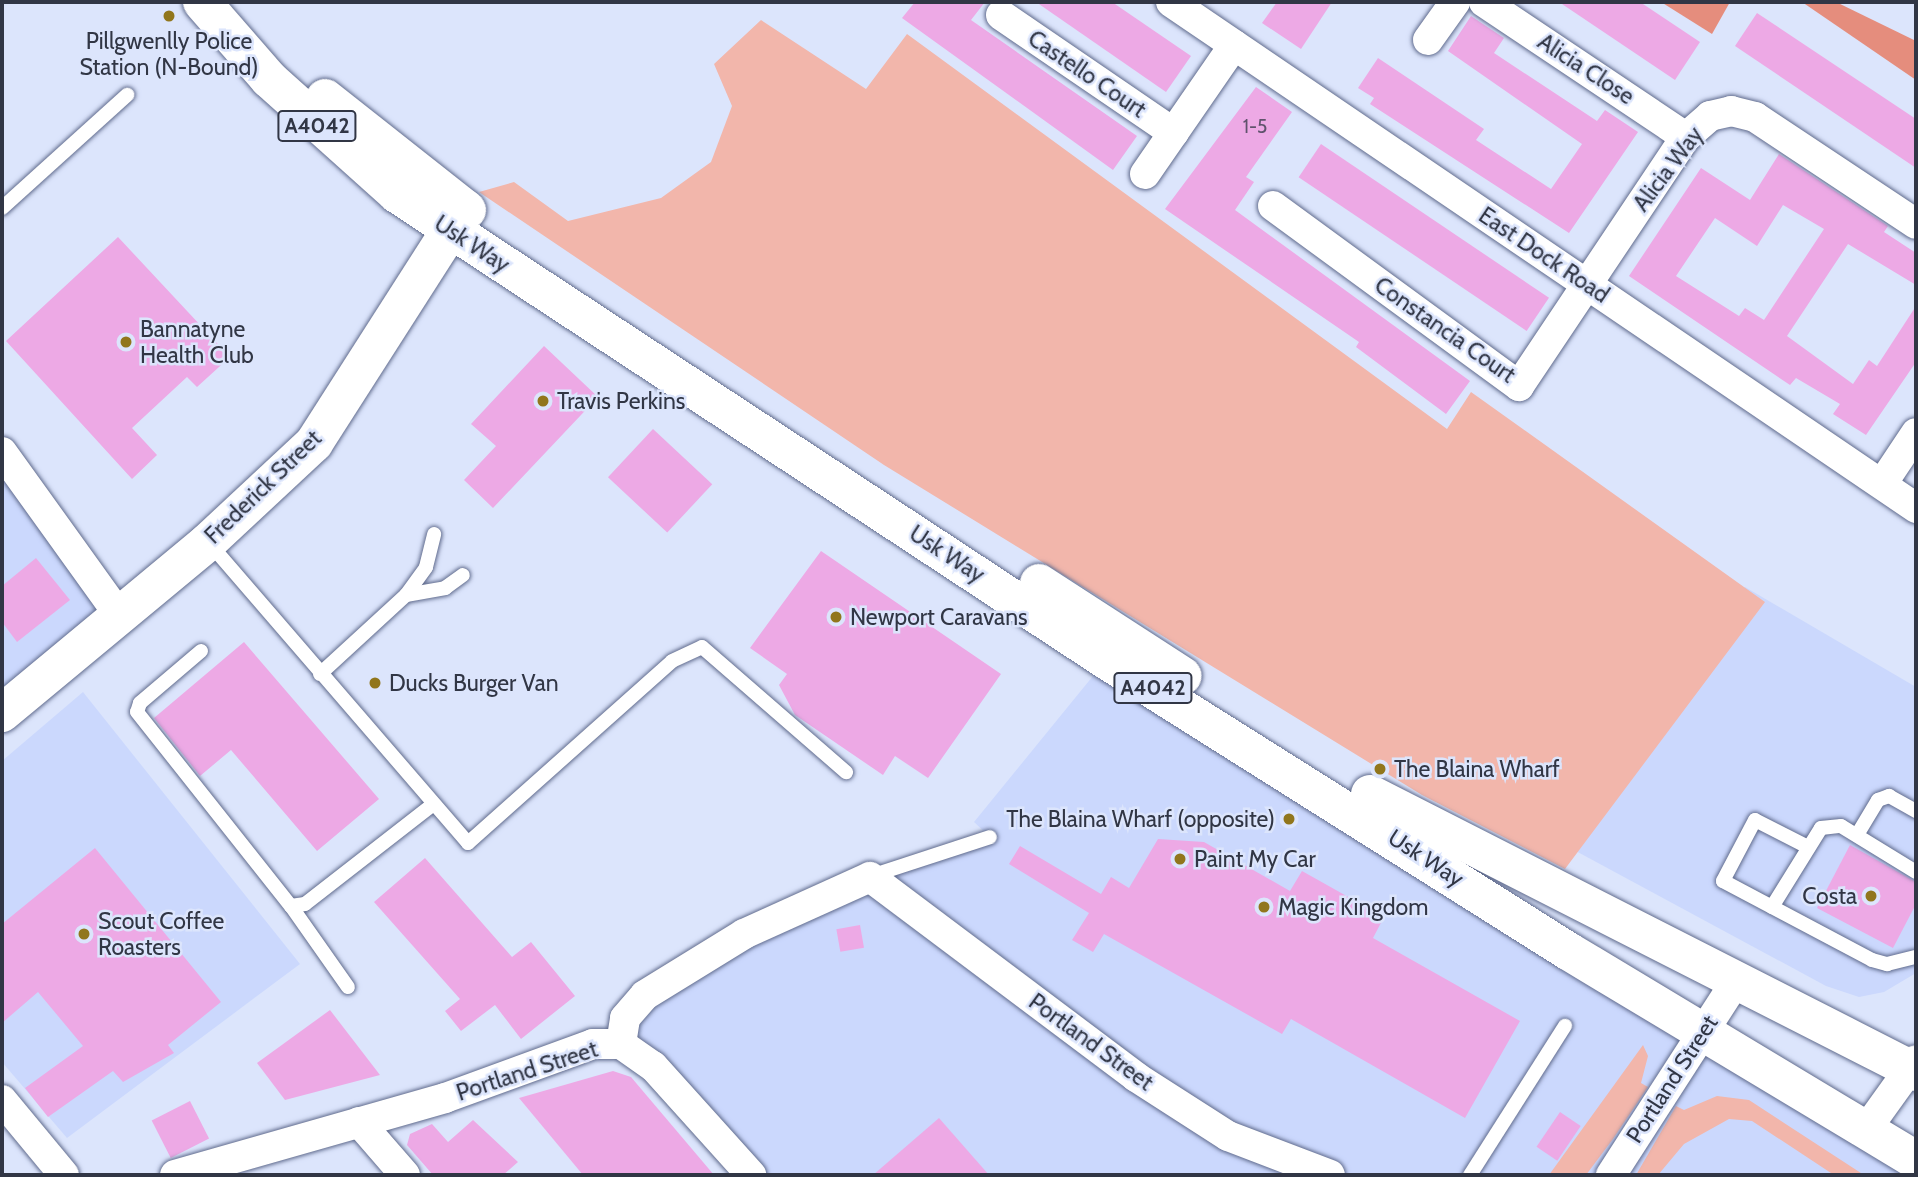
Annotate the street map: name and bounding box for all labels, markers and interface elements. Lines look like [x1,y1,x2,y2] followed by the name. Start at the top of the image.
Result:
[161,8,177,24] marker: Pillgwenlly Police Station (N-Bound)
[1023,24,1151,124] street label: Castello Court
[79,27,259,81] place label: Pillgwenlly Police Station (N-Bound)
[1533,28,1639,110] street label: Alicia Close
[277,108,357,144] road number: A4042
[1243,116,1267,138] house number: 1-5
[1627,121,1709,217] street label: Alicia Way
[1474,201,1614,309] street label: East Dock Road
[429,209,515,279] street label: Usk Way
[1369,271,1521,389] street label: Constancia Court
[140,315,254,369] place label: Bannatyne Health Club
[118,334,134,350] marker: Bannatyne Health Club
[557,387,685,415] place label: Travis Perkins
[535,393,551,409] marker: Travis Perkins
[199,424,327,550] street label: Frederick Street
[904,519,990,589] street label: Usk Way
[850,603,1028,631] place label: Newport Caravans
[828,609,844,625] marker: Newport Caravans
[389,669,559,697] place label: Ducks Burger Van
[1113,670,1193,706] road number: A4042
[367,675,383,691] marker: Ducks Burger Van
[1394,755,1560,783] place label: The Blaina Wharf
[1372,761,1388,777] marker: The Blaina Wharf
[1006,805,1275,833] place label: The Blaina Wharf (opposite)
[1281,811,1297,827] marker: The Blaina Wharf (opposite)
[1383,823,1469,893] street label: Usk Way
[1194,845,1316,873] place label: Paint My Car
[1172,851,1188,867] marker: Paint My Car
[1802,882,1857,910] place label: Costa
[1863,888,1879,904] marker: Costa
[1278,893,1428,921] place label: Magic Kingdom
[1256,899,1272,915] marker: Magic Kingdom
[98,907,224,961] place label: Scout Coffee Roasters
[76,926,92,942] marker: Scout Coffee Roasters
[1023,988,1159,1096] street label: Portland Street
[1620,1010,1724,1148] street label: Portland Street
[453,1035,601,1107] street label: Portland Street

